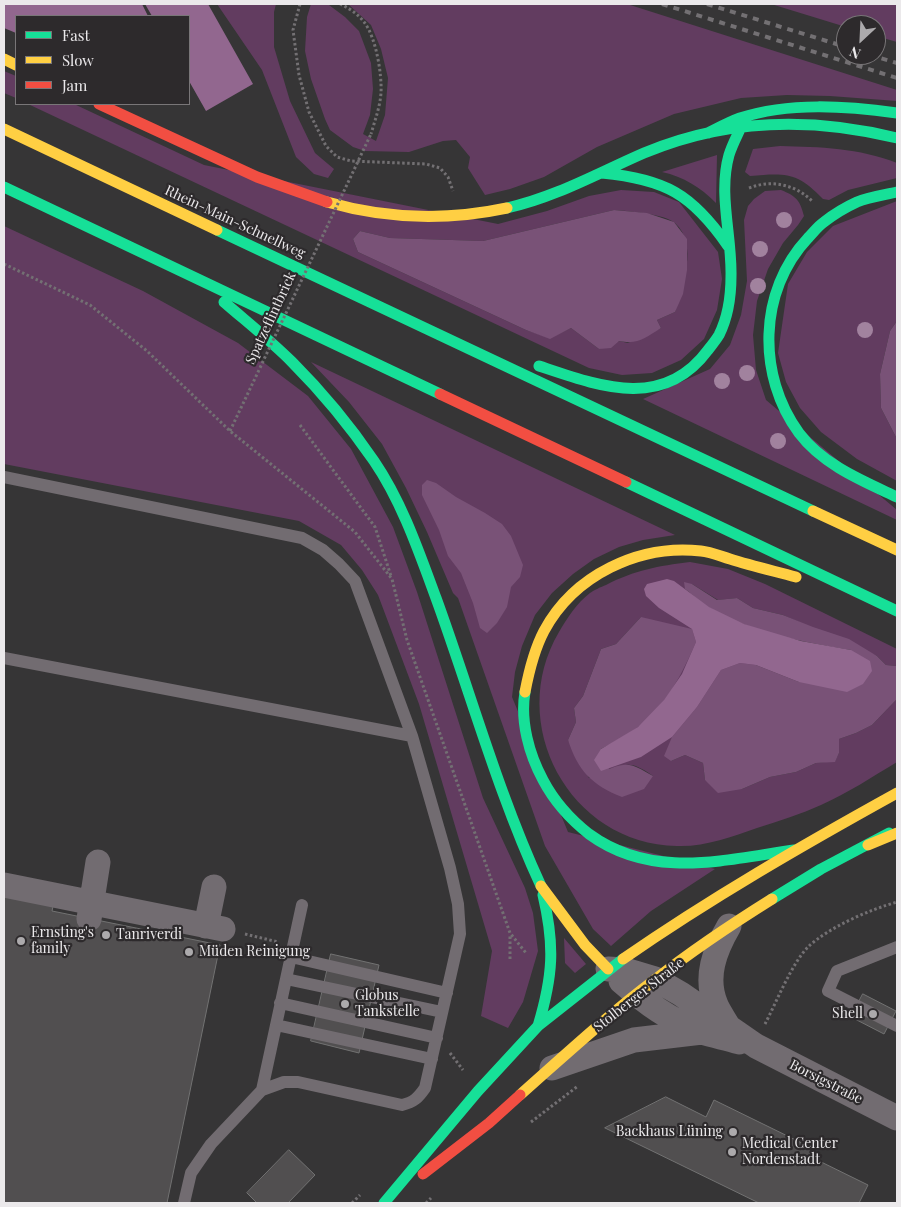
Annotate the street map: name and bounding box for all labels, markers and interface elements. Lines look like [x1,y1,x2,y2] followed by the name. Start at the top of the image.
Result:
[15,15,190,105] legend
[836,15,886,65] north arrow
[62,25,90,45] text: Fast
[846,42,863,64] text: N
[62,50,94,70] text: Slow
[62,75,87,95] text: Jam
[162,182,308,262] street label: Rhein-Main-Schnellweg
[242,269,300,367] street label: Spatzeflintbrick
[31,925,94,958] place label: Ernsting's family
[116,927,182,943] place label: Tanriverdi
[100,929,112,941] marker: Tanriverdi
[15,935,27,947] marker: Ernsting's family
[199,944,310,960] place label: Müden Reinigung
[183,946,195,958] marker: Müden Reinigung
[590,954,688,1036] street label: Stolberger Straße
[355,988,420,1020] place label: Globus Tankstelle
[339,998,351,1010] marker: Globus Tankstelle
[832,1006,863,1022] place label: Shell
[867,1008,879,1020] marker: Shell
[787,1056,865,1108] street label: Borsigstraße
[616,1124,723,1140] place label: Backhaus Lüning
[727,1126,739,1138] marker: Backhaus Lüning
[742,1136,838,1168] place label: Medical Center Nordenstadt
[726,1146,738,1158] marker: Medical Center Nordenstadt

